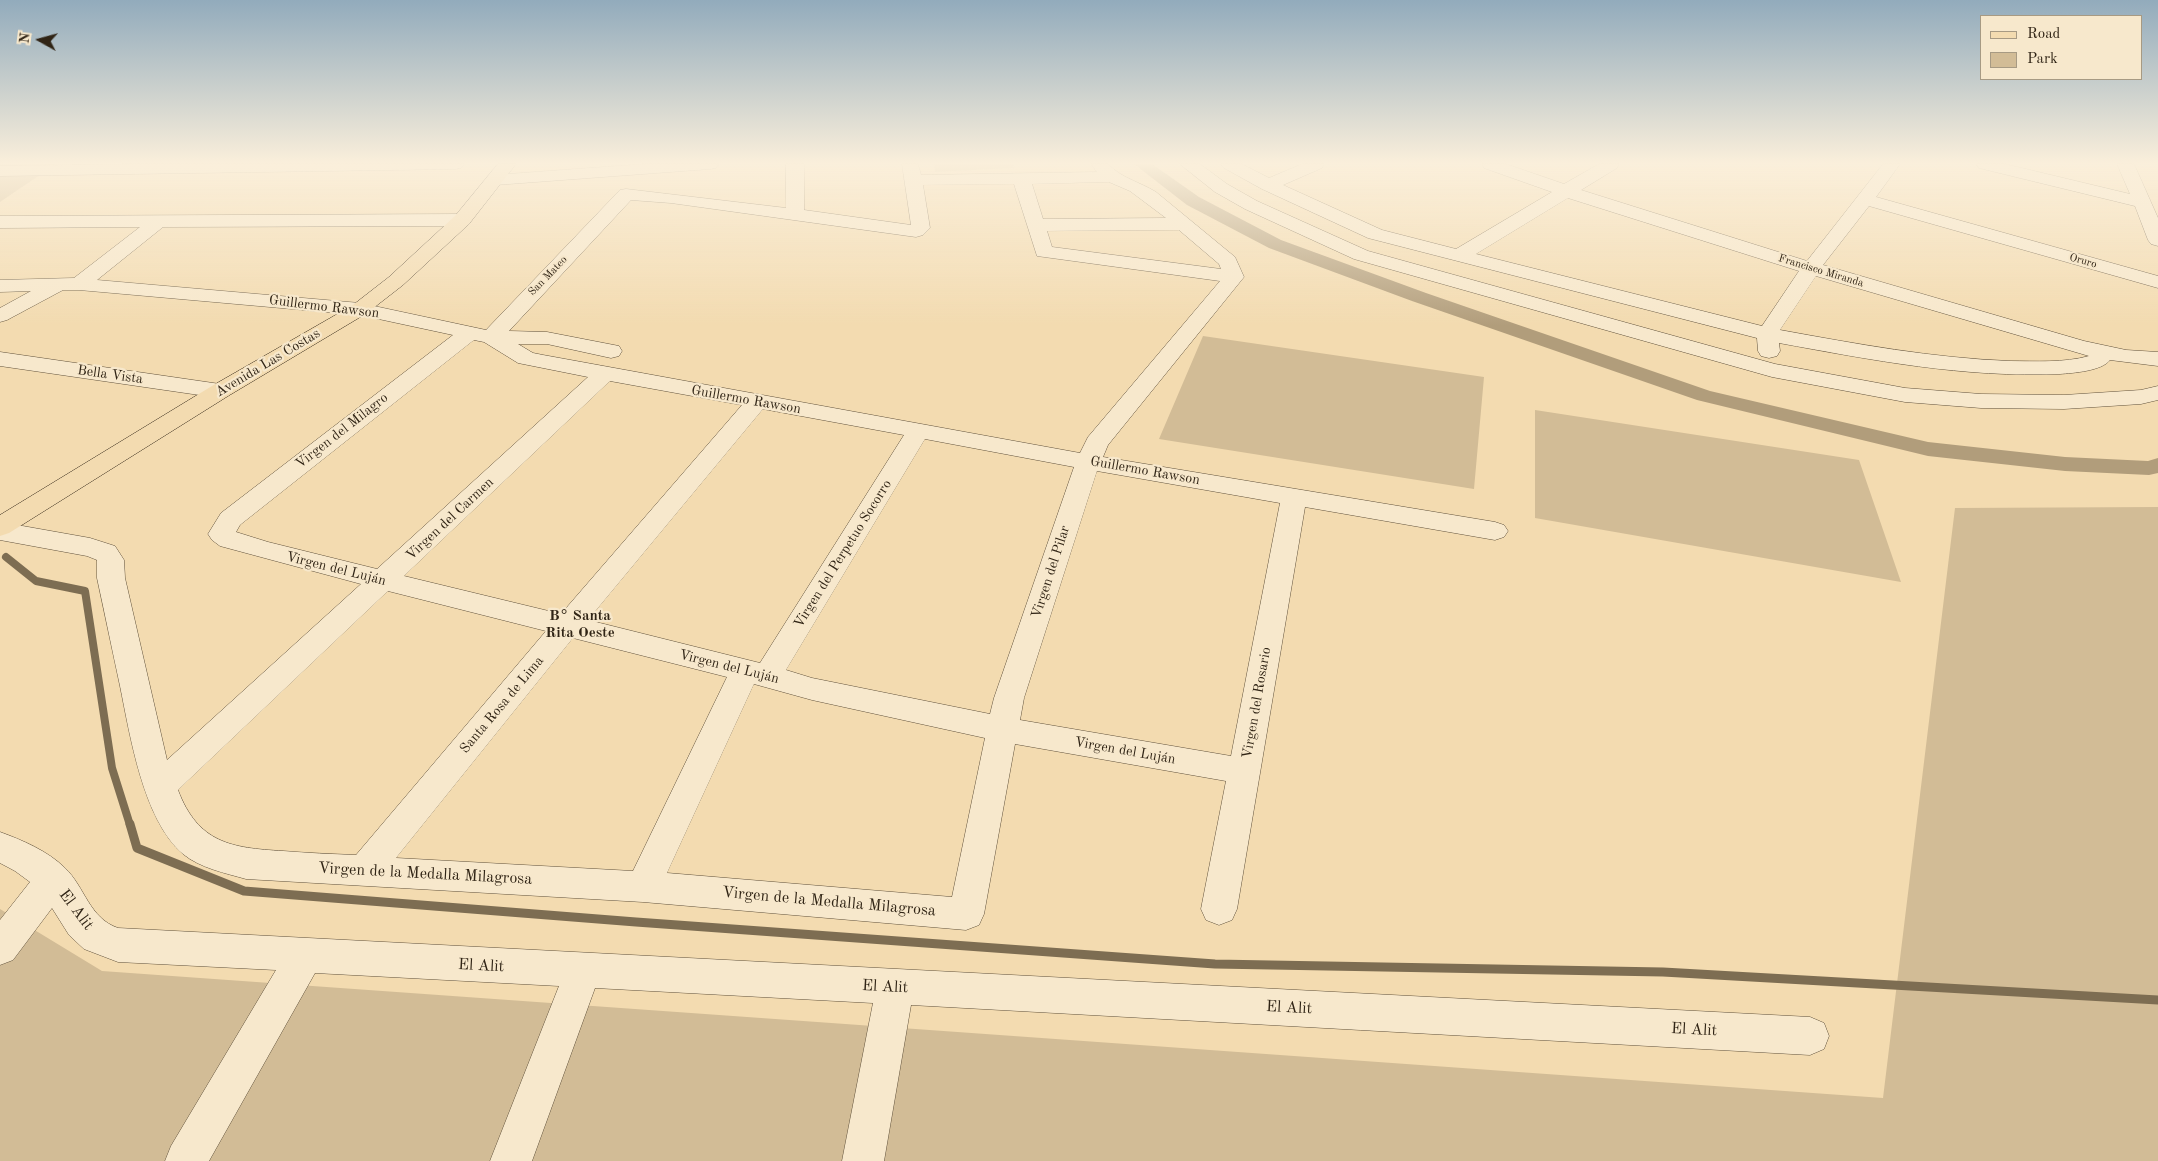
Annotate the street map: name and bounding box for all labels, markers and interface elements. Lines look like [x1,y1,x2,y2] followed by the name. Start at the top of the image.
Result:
[15,15,65,65] north arrow
[1980,15,2143,80] legend
[2027,27,2060,42] text: Road
[18,32,33,44] text: N
[2027,52,2058,67] text: Park
[2068,251,2098,271] street label: Oruro
[1777,252,1865,290] street label: Francisco Miranda
[526,253,570,299] street label: San Mateo
[268,292,380,322] street label: Guillermo Rawson
[213,325,323,401] street label: Avenida Las Costas
[76,362,144,388] street label: Bella Vista
[690,382,802,418] street label: Guillermo Rawson
[292,390,392,472] street label: Virgen del Milagro
[1089,453,1201,489] street label: Guillermo Rawson
[403,474,497,564] street label: Virgen del Carmen
[790,477,896,631] street label: Virgen del Perpetuo Socorro
[1028,524,1074,620] street label: Virgen del Pilar
[284,548,388,590] street label: Virgen del Luján
[545,607,615,642] district label: B° Santa Rita Oeste
[677,646,781,688] street label: Virgen del Luján
[1239,646,1275,760] street label: Virgen del Rosario
[456,653,548,757] street label: Santa Rosa de Lima
[1073,734,1177,768] street label: Virgen del Luján
[317,859,533,889] street label: Virgen de la Medalla Milagrosa
[721,883,937,921] street label: Virgen de la Medalla Milagrosa
[54,886,98,934] street label: El Alit
[457,955,505,977] street label: El Alit
[861,976,909,998] street label: El Alit
[1265,997,1313,1019] street label: El Alit
[1670,1019,1718,1041] street label: El Alit

